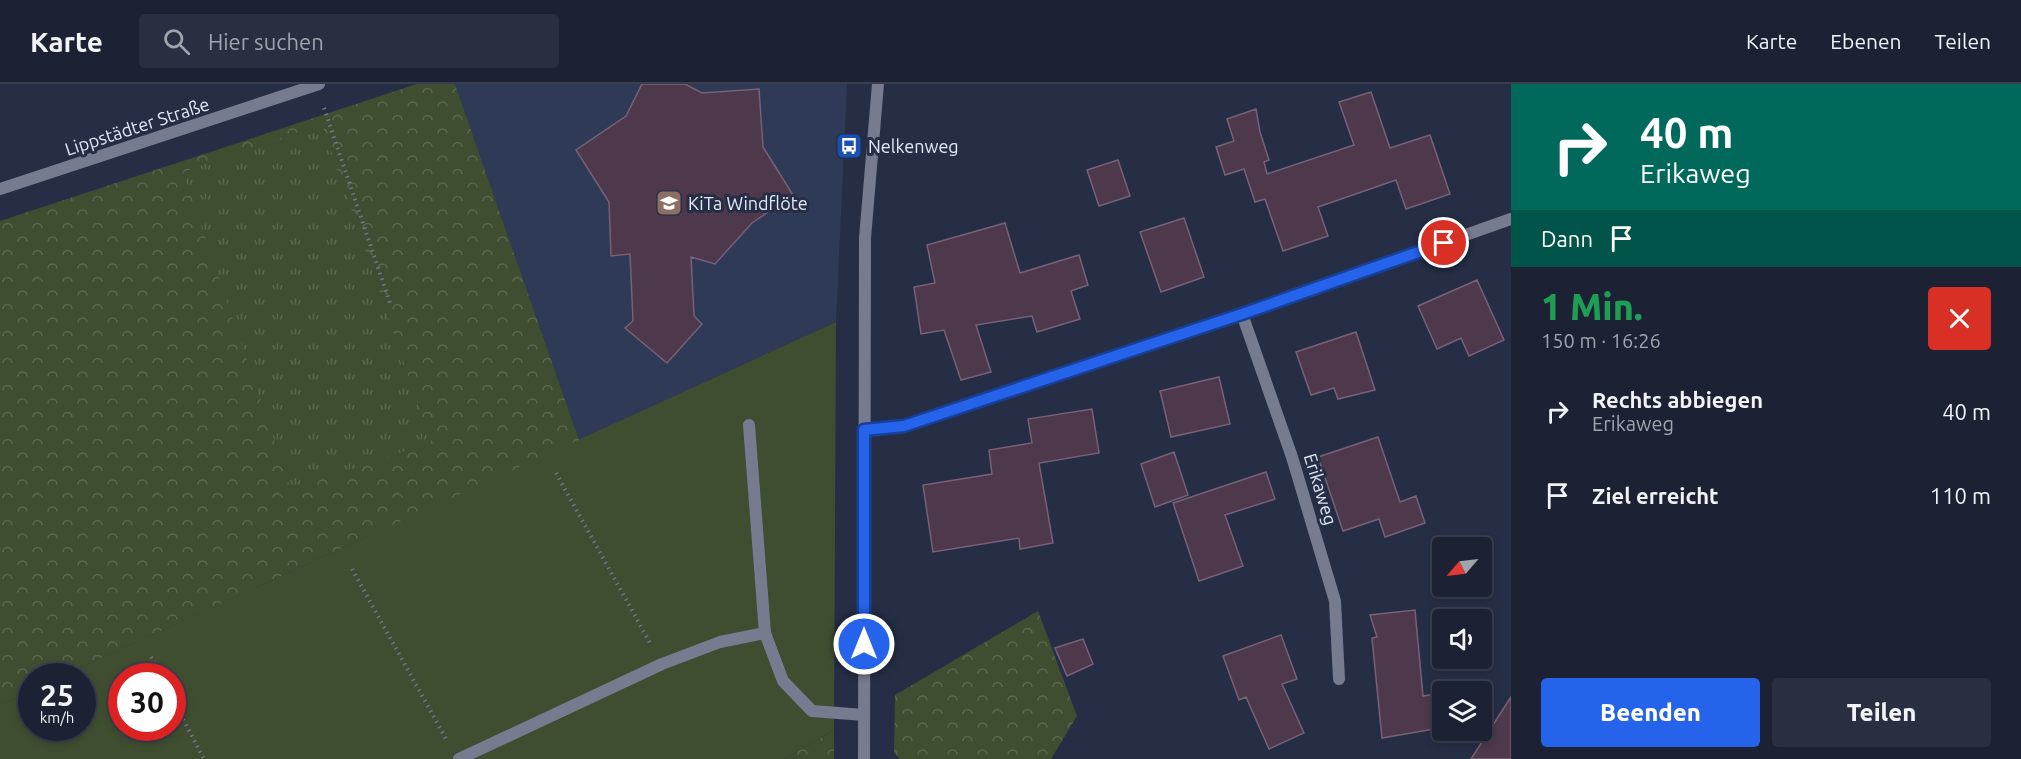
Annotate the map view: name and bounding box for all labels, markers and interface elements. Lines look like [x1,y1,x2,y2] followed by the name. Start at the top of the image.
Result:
[139,14,559,68] search box
[160,25,193,58] icon: search
[30,26,103,57] text: Karte
[208,29,324,54] text: Hier suchen
[1746,29,1797,53] text: Karte
[1830,29,1902,53] text: Ebenen
[1935,29,1991,53] text: Teilen
[62,93,212,159] street label: Lippstädter Straße
[1541,108,1619,186] icon: right
[1640,109,1734,156] text: 40 m
[834,131,864,161] bus stop icon: Nelkenweg
[868,136,959,156] place label: Nelkenweg
[1640,158,1751,188] text: Erikaweg
[654,188,684,218] school or university icon: KiTa Windflöte
[688,193,808,213] place label: KiTa Windflöte
[1418,217,1469,268] pin
[1605,222,1638,255] icon: arrive
[1427,226,1460,259] icon: arrive
[1541,226,1593,251] text: Dann
[1541,286,1643,327] text: 1 Min.
[1928,287,1991,350] button: close
[1541,329,1661,352] text: 150 m · 16:26
[1592,387,1763,412] text: Rechts abbiegen
[1541,395,1574,428] icon: right
[1942,399,1991,424] text: 40 m
[1592,412,1674,435] text: Erikaweg
[1301,451,1341,527] street label: Erikaweg
[1541,479,1574,512] icon: arrive
[1592,483,1719,508] text: Ziel erreicht
[1930,483,1991,508] text: 110 m
[1432,537,1492,597] north arrow
[1432,537,1492,741] map controls
[1432,609,1492,669] button: sound
[832,612,896,676] position arrow
[108,663,186,741] speed limit sign: 30
[40,678,74,712] text: 25
[1541,678,1760,747] button: Beenden
[1772,678,1991,747] button: Teilen
[1432,681,1492,741] button: layers
[40,709,74,726] text: km/h

